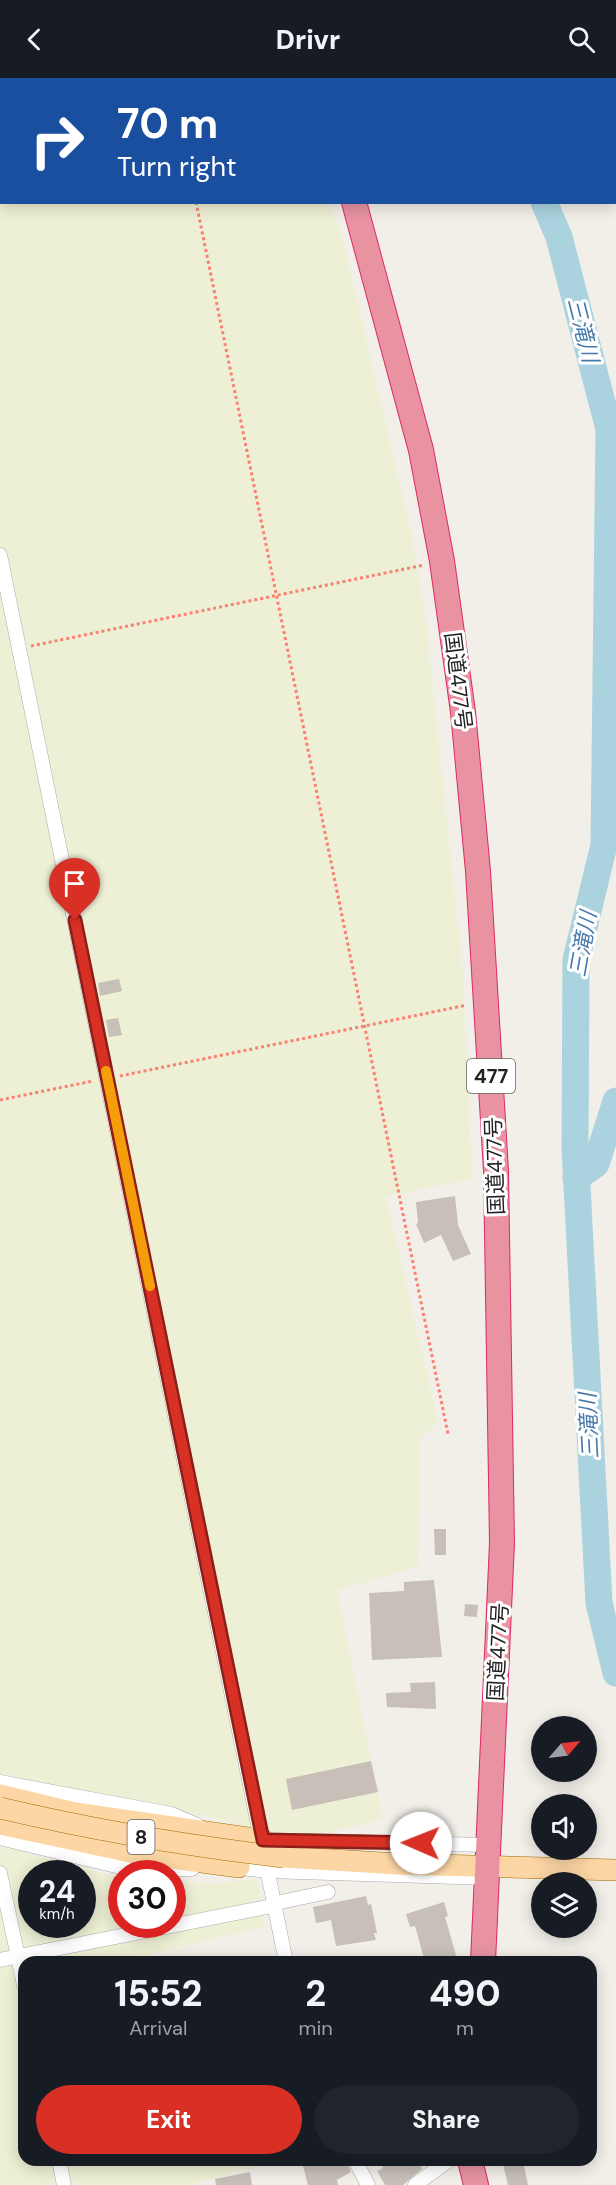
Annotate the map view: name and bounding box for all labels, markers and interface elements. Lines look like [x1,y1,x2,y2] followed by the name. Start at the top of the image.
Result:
[276,22,340,57] text: Drivr
[18,23,51,56] icon: back
[565,23,598,56] icon: search
[117,96,218,151] text: 70 m
[18,102,96,180] icon: right
[117,149,237,184] text: Turn right
[561,294,606,367] water label: 三滝川
[438,631,478,731] street label: 国道477号
[49,858,100,920] pin
[58,867,91,900] icon: arrive
[563,907,603,979] water label: 三滝川
[467,1059,515,1093] road number: 477
[479,1116,511,1216] street label: 国道477号
[573,1390,605,1460] water label: 三滝川
[481,1602,515,1702] street label: 国道477号
[531,1716,597,1782] north arrow
[531,1716,597,1938] map controls
[531,1794,597,1860] button: sound
[389,1811,453,1875] position arrow
[128,1820,154,1854] road number: 8
[108,1860,186,1938] speed limit sign: 30
[39,1872,75,1911] text: 24
[531,1872,597,1938] button: layers
[39,1904,75,1924] text: km/h
[114,1970,202,2017] text: 15:52
[305,1970,326,2017] text: 2
[429,1970,501,2017] text: 490
[129,2015,187,2041] text: Arrival
[299,2015,333,2041] text: min
[456,2015,474,2041] text: m
[36,2085,302,2154] button: Exit
[314,2085,579,2154] button: Share

